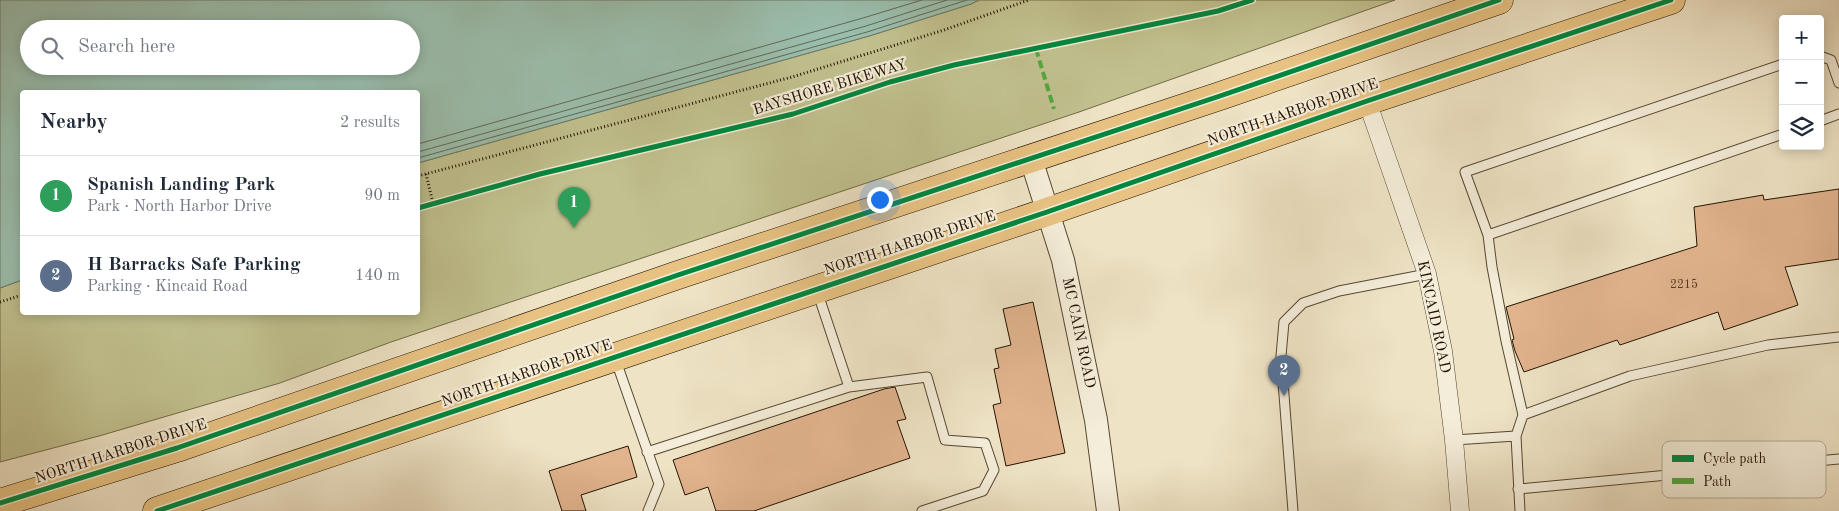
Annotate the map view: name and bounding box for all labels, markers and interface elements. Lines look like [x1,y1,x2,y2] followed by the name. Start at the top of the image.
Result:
[1779,15,1824,150] map controls
[1779,15,1824,60] button: +
[20,20,420,75] search box
[38,34,66,62] icon: search
[78,38,175,57] text: Search here
[751,57,909,119] street label: BAYSHORE BIKEWAY
[1779,60,1824,105] button: −
[1206,77,1380,149] street label: NORTH HARBOR DRIVE
[1779,105,1824,150] button: layers
[40,112,108,133] text: Nearby
[340,115,400,131] text: 2 results
[87,176,275,195] text: Spanish Landing Park
[558,187,590,228] pin: 1
[867,187,893,213] your location
[51,188,61,204] text: 1
[364,188,400,204] text: 90 m
[87,199,272,215] text: Park · North Harbor Drive
[822,209,998,279] street label: NORTH HARBOR DRIVE
[87,256,300,275] text: H Barracks Safe Parking
[1414,259,1452,375] street label: KINCAID ROAD
[51,268,61,284] text: 2
[355,268,400,284] text: 140 m
[1059,276,1097,390] street label: MC CAIN ROAD
[1670,278,1698,291] house number: 2215
[87,279,248,295] text: Parking · Kincaid Road
[440,338,614,410] street label: NORTH HARBOR DRIVE
[1268,355,1300,396] pin: 2
[33,417,209,487] street label: NORTH HARBOR DRIVE
[1662,441,1826,498] legend
[1703,452,1766,466] text: Cycle path
[1703,475,1732,489] text: Path

